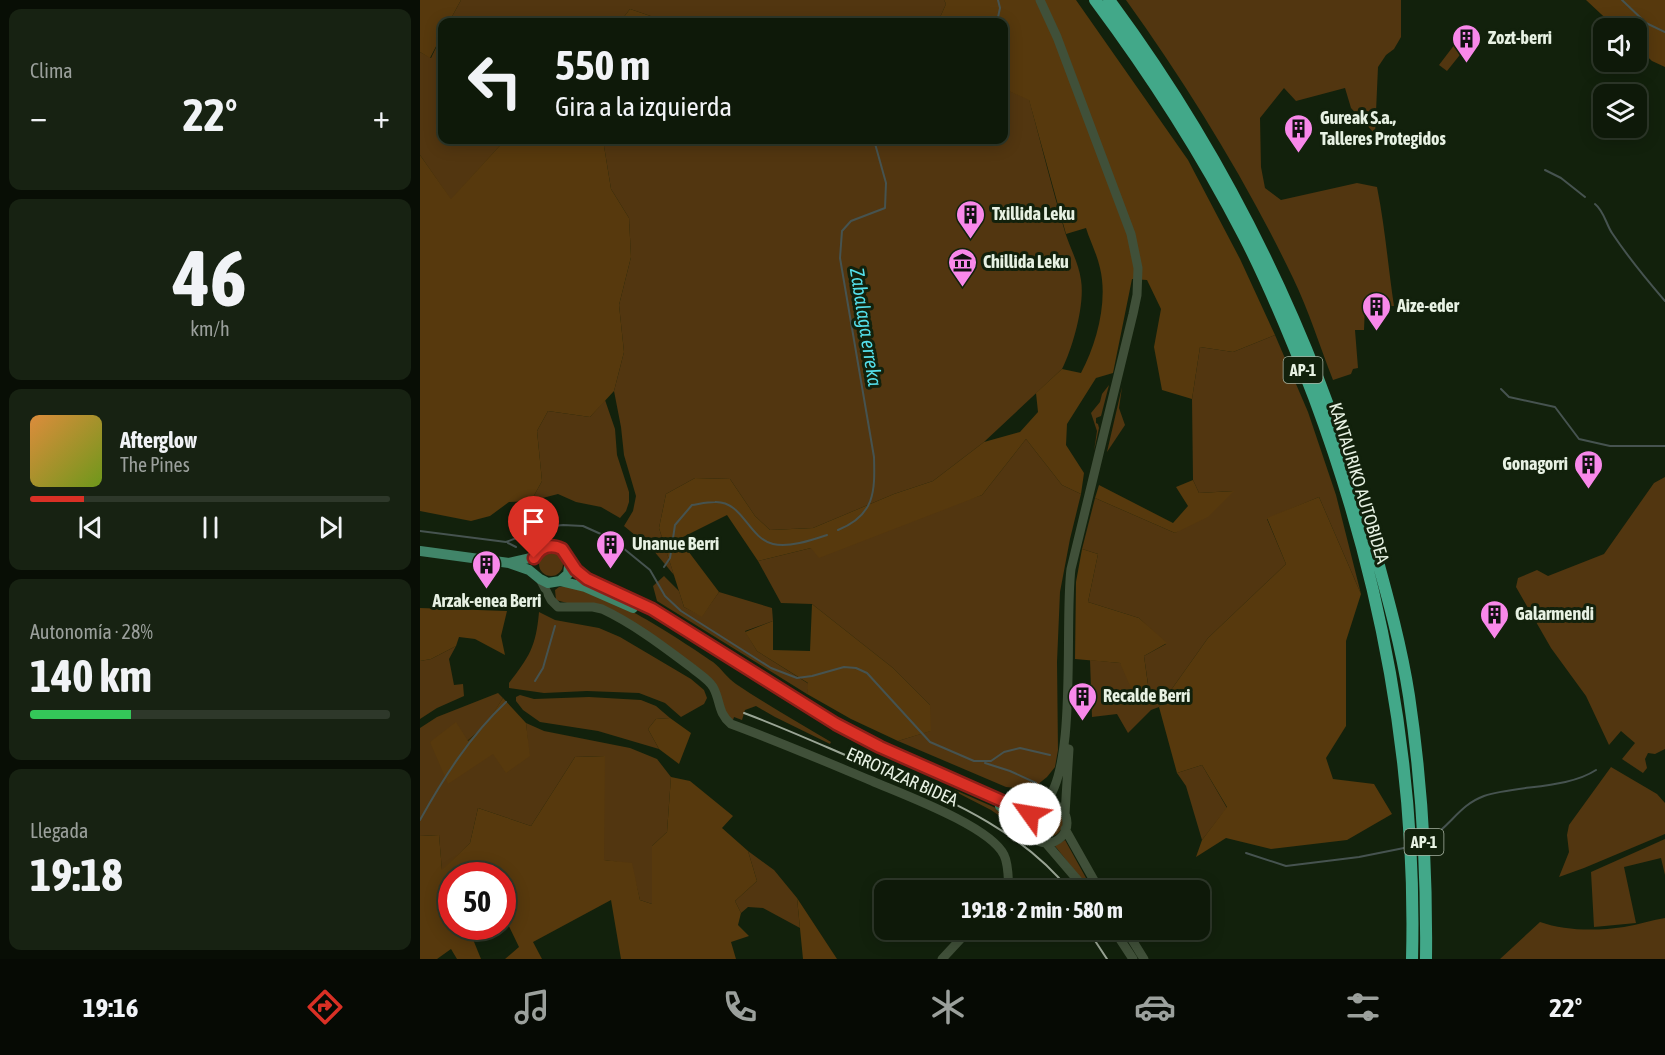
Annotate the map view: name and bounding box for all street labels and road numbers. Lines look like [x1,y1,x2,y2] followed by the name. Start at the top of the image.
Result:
[1284,357,1322,383] road number: AP-1
[1325,400,1394,566] street label: KANTAURIKO AUTOBIDEA
[843,743,961,811] street label: ERROTAZAR BIDEA
[1404,829,1444,855] road number: AP-1

